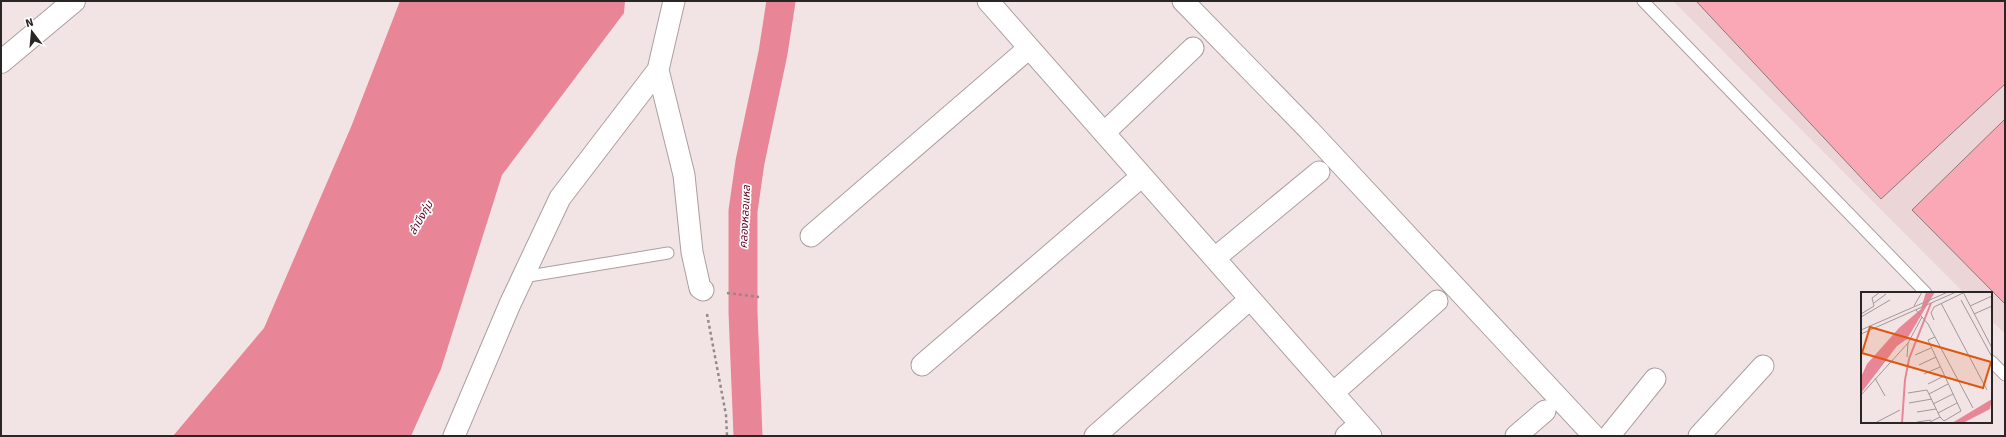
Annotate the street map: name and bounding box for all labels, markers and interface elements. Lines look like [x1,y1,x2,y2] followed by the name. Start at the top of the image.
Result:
[12,12,52,52] north arrow
[24,16,35,30] text: N
[737,184,753,249] water label: คลองหลอแหล
[406,198,436,237] water label: ลำบึงกุ่ม
[1861,292,1992,423] inset map

